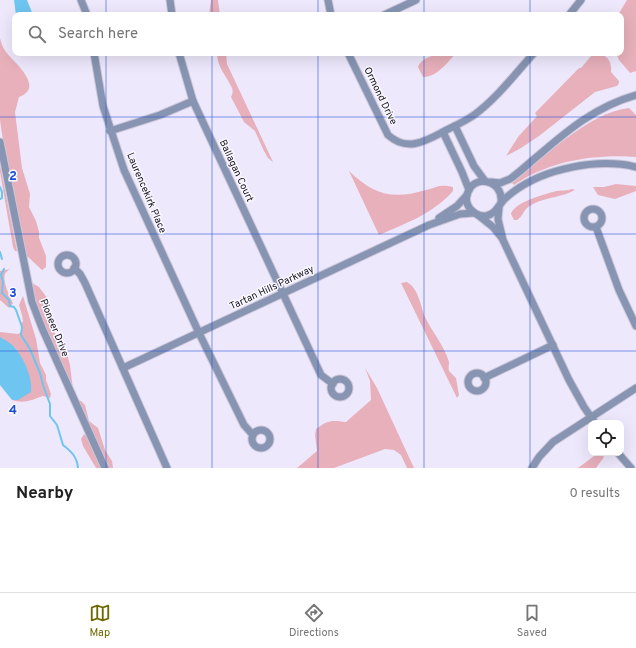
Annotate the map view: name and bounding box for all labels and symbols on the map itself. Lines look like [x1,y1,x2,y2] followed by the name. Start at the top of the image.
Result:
[360,65,400,127] street label: Ormond Drive
[216,138,256,204] street label: Ballagan Court
[123,151,169,235] street label: Laurencekirk Place
[9,169,17,185] text: 2
[228,263,316,313] street label: Tartan Hills Parkway
[9,286,17,302] text: 3
[37,297,71,359] street label: Pioneer Drive
[9,403,17,419] text: 4

